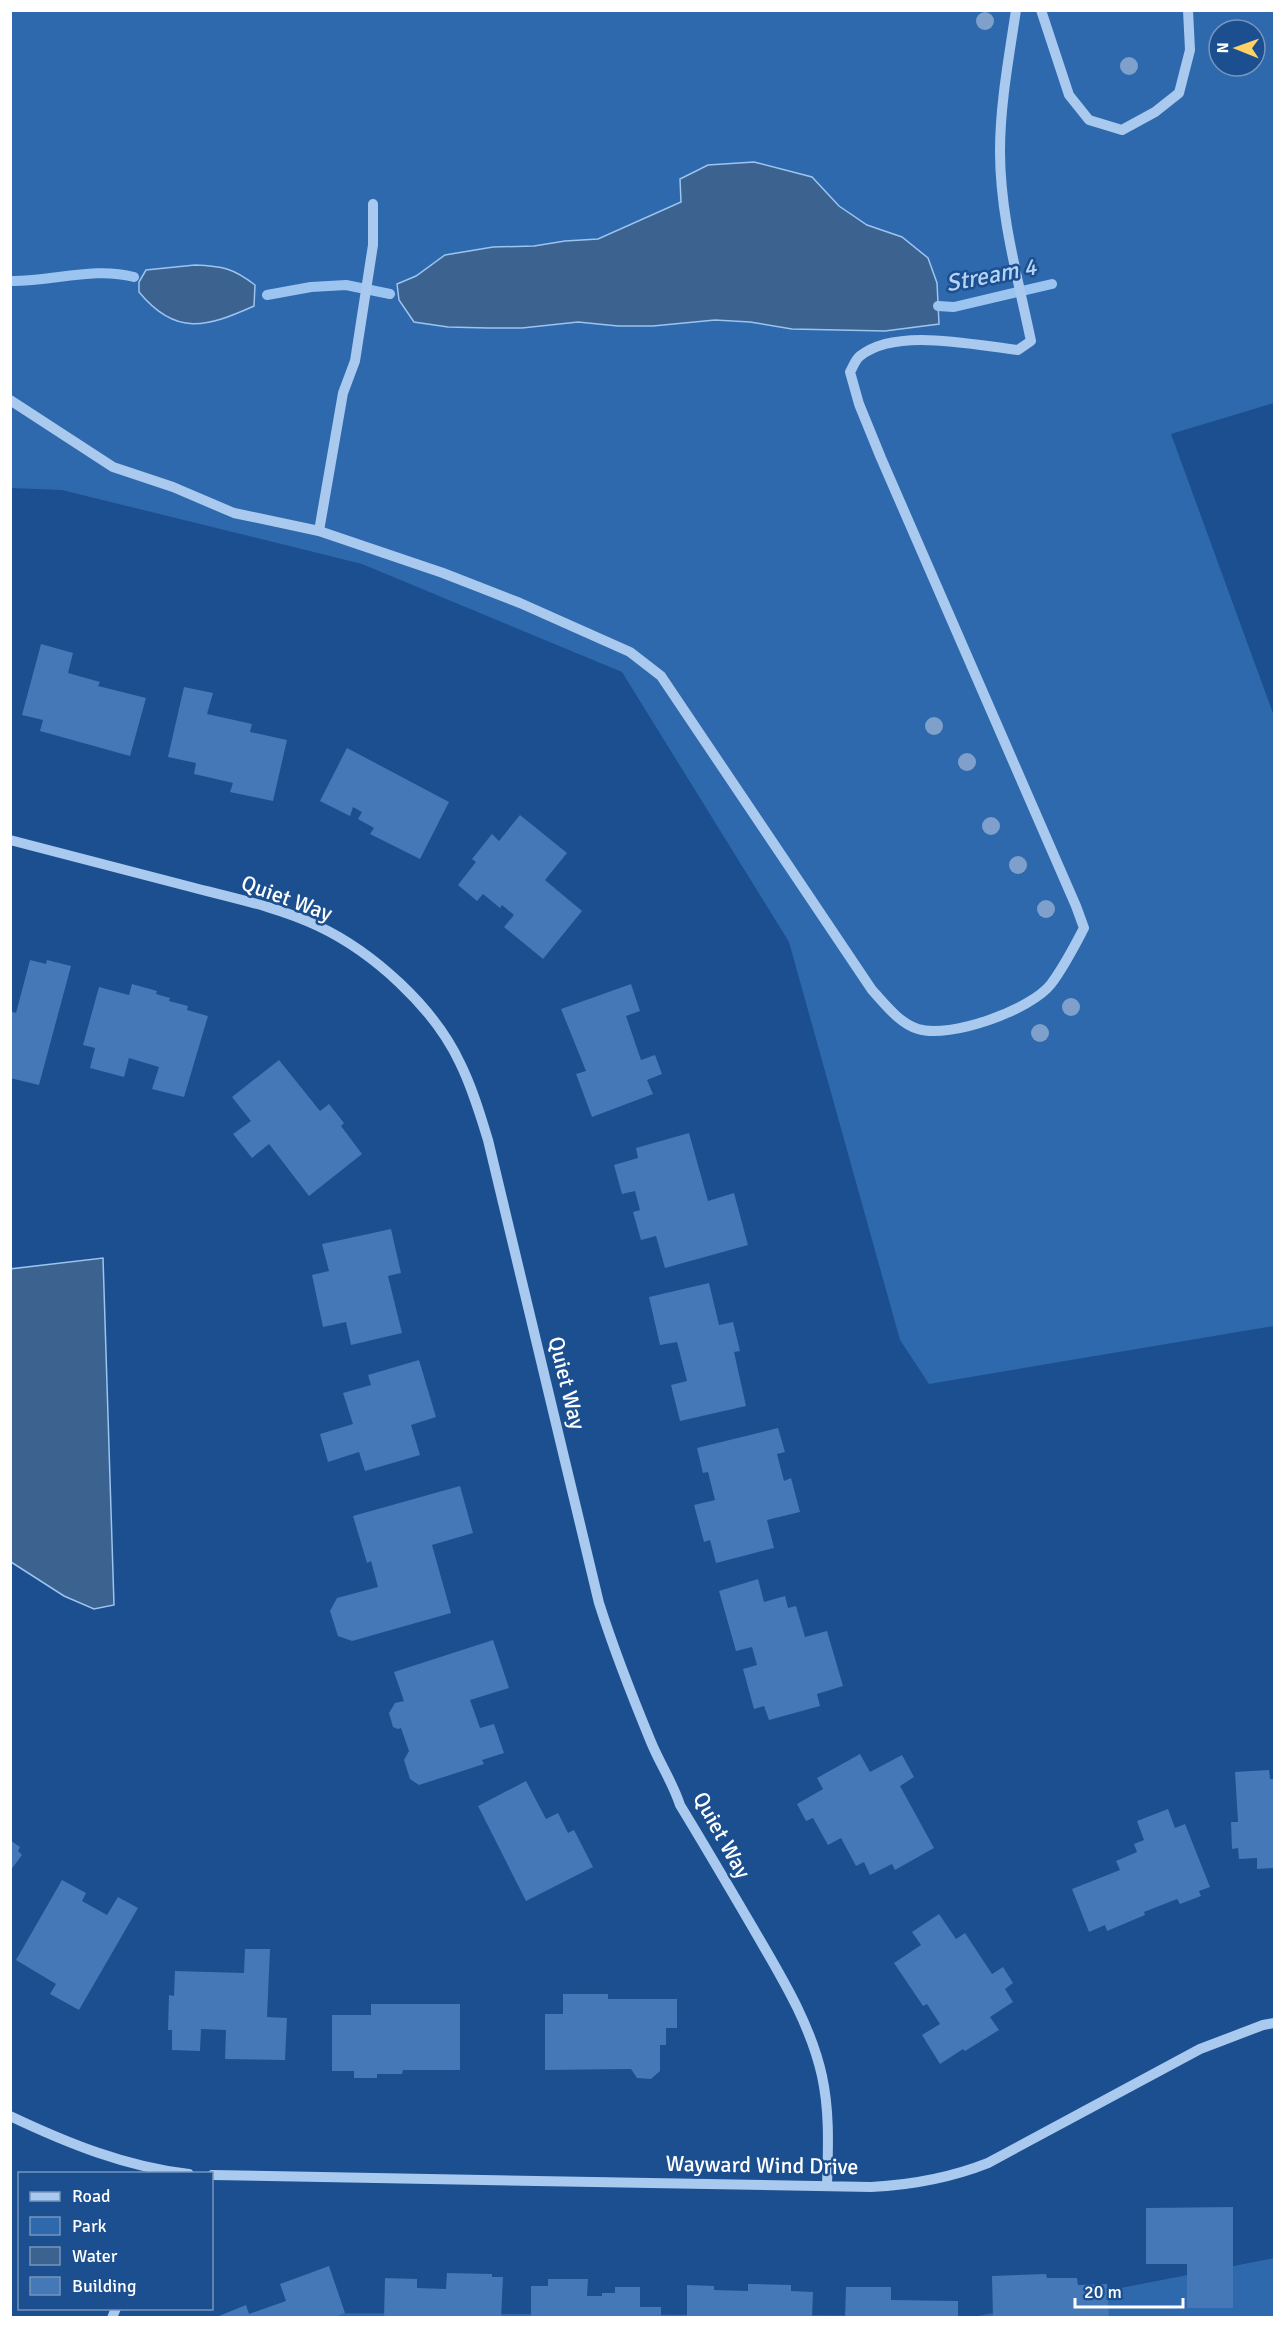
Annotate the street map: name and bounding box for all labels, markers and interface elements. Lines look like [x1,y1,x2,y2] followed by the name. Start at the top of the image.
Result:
[1207,18,1267,78] north arrow
[1213,42,1233,53] text: N
[943,251,1040,298] water label: Stream 4
[238,869,337,927] street label: Quiet Way
[542,1334,592,1433] street label: Quiet Way
[687,1787,757,1884] street label: Quiet Way
[665,2150,859,2180] street label: Wayward Wind Drive
[18,2172,213,2310] legend
[72,2185,111,2207] text: Road
[72,2215,107,2237] text: Park
[72,2245,118,2267] text: Water
[1075,2271,1183,2309] scale bar
[72,2275,136,2297] text: Building
[1084,2281,1122,2303] text: 20 m

